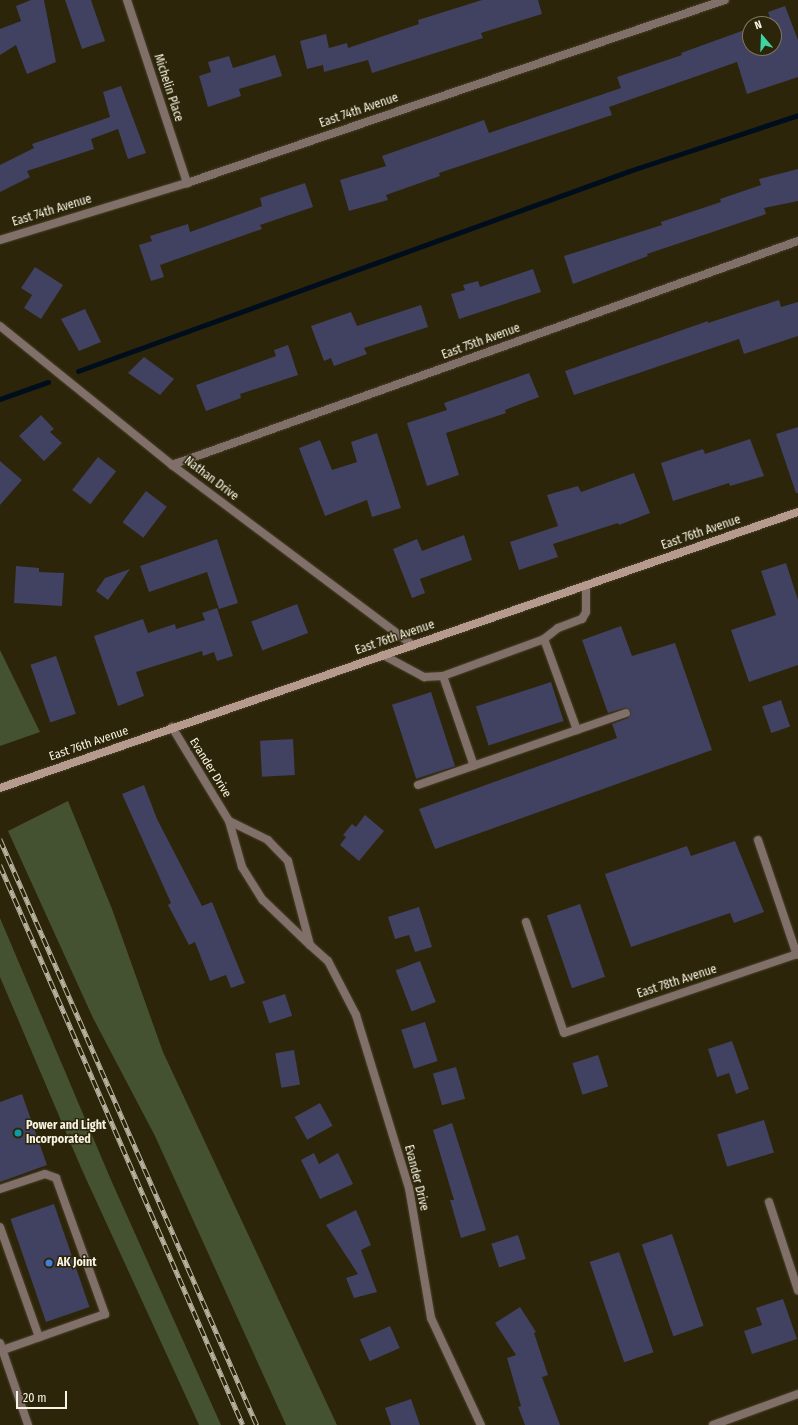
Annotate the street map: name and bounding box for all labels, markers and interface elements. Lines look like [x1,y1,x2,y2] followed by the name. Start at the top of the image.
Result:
[742,16,782,56] north arrow
[753,18,763,32] text: N
[150,52,186,124] street label: Michelin Place
[318,91,400,131] street label: East 74th Avenue
[10,192,94,230] street label: East 74th Avenue
[440,321,522,363] street label: East 75th Avenue
[181,454,241,504] street label: Nathan Drive
[660,513,742,553] street label: East 76th Avenue
[354,618,436,658] street label: East 76th Avenue
[48,724,130,764] street label: East 76th Avenue
[186,736,234,800] street label: Evander Drive
[635,962,719,1002] street label: East 78th Avenue
[26,1119,106,1147] place label: Power and Light Incorporated
[13,1128,23,1138] marker: Power and Light Incorporated
[401,1143,431,1213] street label: Evander Drive
[57,1256,96,1270] place label: AK Joint
[44,1258,54,1268] marker: AK Joint
[18,1383,69,1409] scale bar
[23,1391,47,1405] text: 20 m

